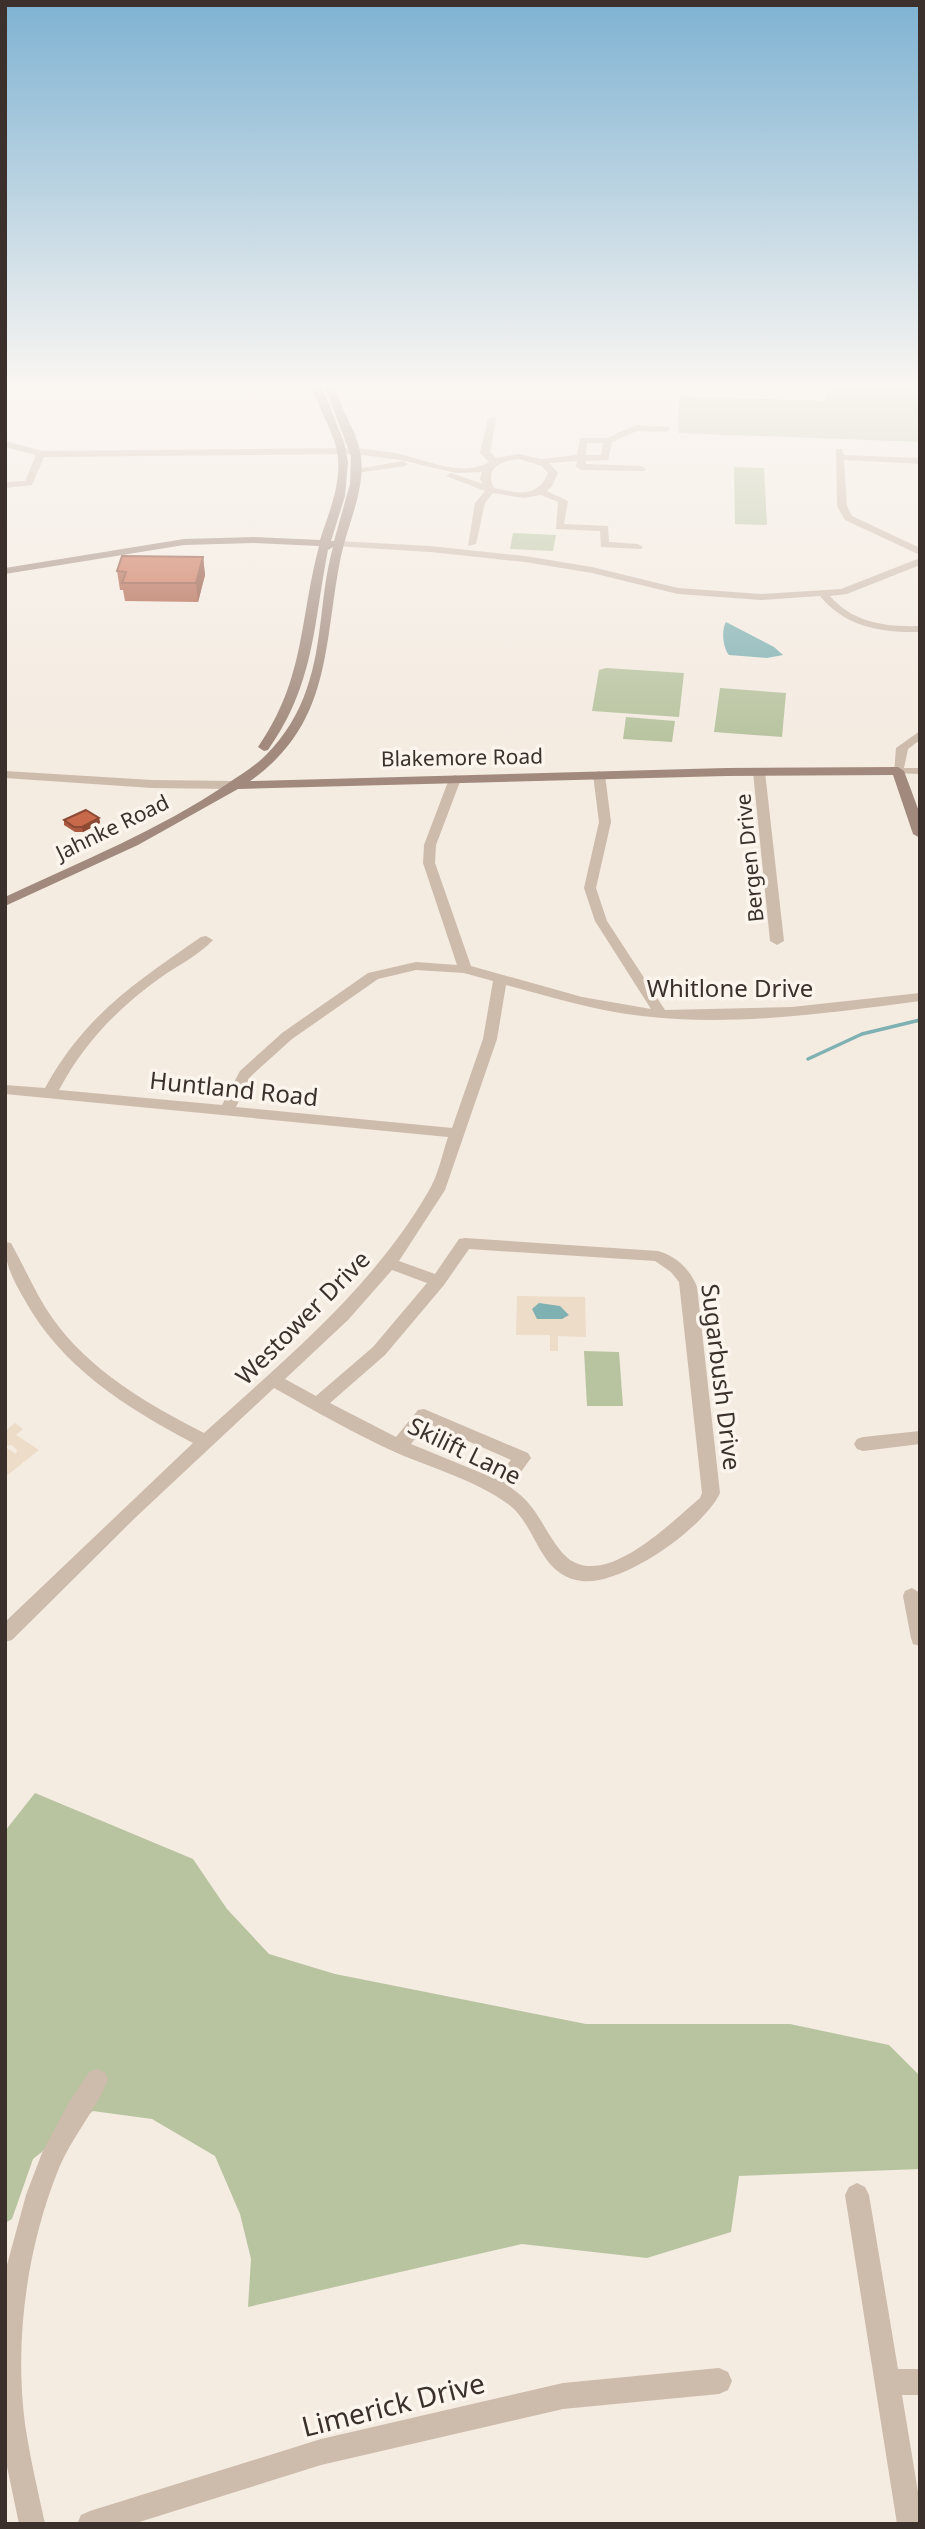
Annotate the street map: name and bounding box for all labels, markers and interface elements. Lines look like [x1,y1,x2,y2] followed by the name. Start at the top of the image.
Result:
[381,742,543,772] street label: Blakemore Road
[49,788,173,867] street label: Jahnke Road
[728,792,770,924] street label: Bergen Drive
[647,971,813,1004] street label: Whitlone Drive
[148,1063,320,1113] street label: Huntland Road
[228,1243,376,1391] street label: Westower Drive
[694,1282,750,1472] street label: Sugarbush Drive
[403,1408,527,1492] street label: Skilift Lane
[297,2363,489,2445] street label: Limerick Drive

